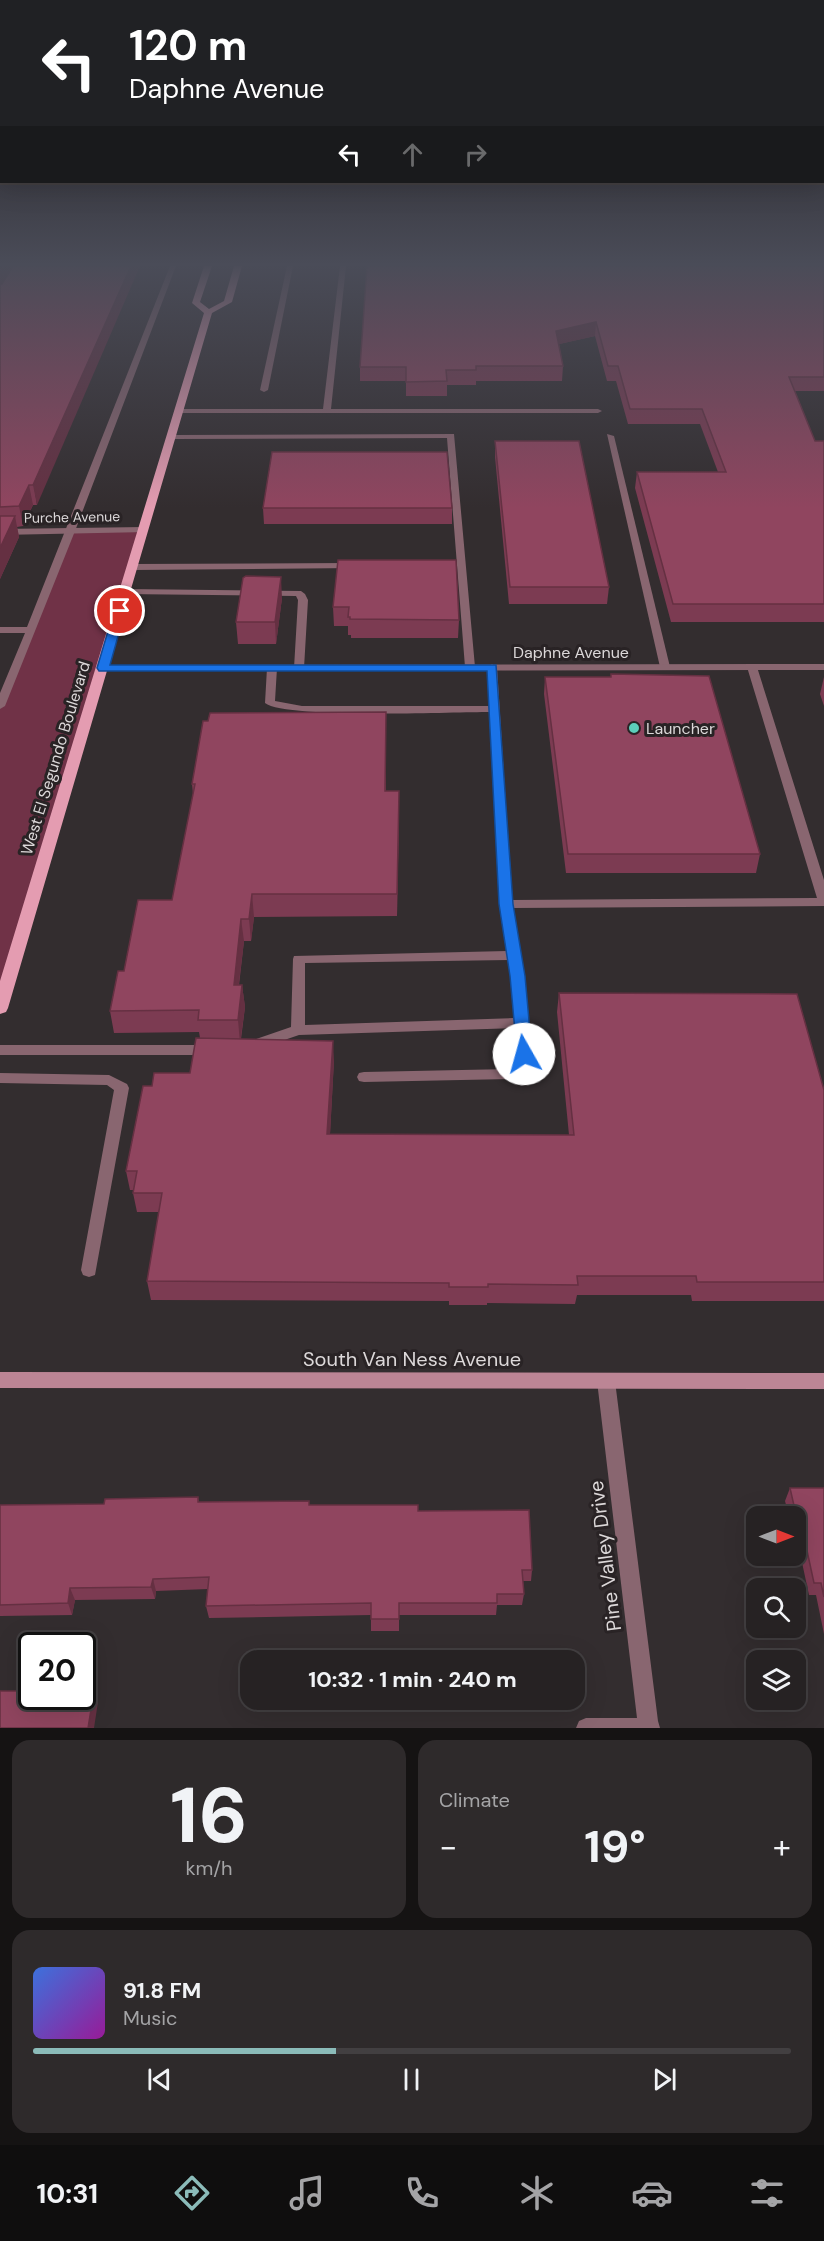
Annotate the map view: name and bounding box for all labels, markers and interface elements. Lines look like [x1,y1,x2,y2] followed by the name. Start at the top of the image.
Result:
[129,18,247,73] text: 120 m
[30,24,108,102] icon: left
[129,71,324,106] text: Daphne Avenue
[333,138,366,171] icon: left
[396,138,429,171] icon: ahead
[459,138,492,171] icon: right
[24,507,120,527] street label: Purche Avenue
[94,585,145,636] pin
[103,594,136,627] icon: arrive
[513,642,629,663] street label: Daphne Avenue
[16,659,95,857] street label: West El Segundo Boulevard
[646,718,715,739] place label: Launcher
[627,721,641,735] marker: Launcher
[492,1022,556,1086] position arrow
[303,1346,521,1372] street label: South Van Ness Avenue
[583,1479,627,1633] street label: Pine Valley Drive
[746,1506,806,1566] north arrow
[746,1506,806,1710] map controls
[746,1578,806,1638] button: search
[18,1632,96,1710] speed limit sign: 20
[746,1650,806,1710] button: layers
[308,1665,517,1694] text: 10:32 · 1 min · 240 m
[170,1765,248,1866] text: 16
[439,1787,510,1813] text: Climate
[584,1817,646,1876] text: 19°
[439,1825,457,1868] text: −
[773,1825,791,1868] text: +
[185,1855,233,1881] text: km/h
[123,1976,201,2005] text: 91.8 FM
[123,2005,178,2031] text: Music
[143,2063,176,2096] icon: previous
[395,2063,428,2096] icon: pause
[648,2063,681,2096] icon: next
[171,2172,213,2214] icon: directions
[286,2172,328,2214] icon: music
[401,2172,443,2214] icon: phone
[516,2172,558,2214] icon: climate
[631,2172,673,2214] icon: car
[746,2172,788,2214] icon: filters
[36,2176,98,2211] text: 10:31

